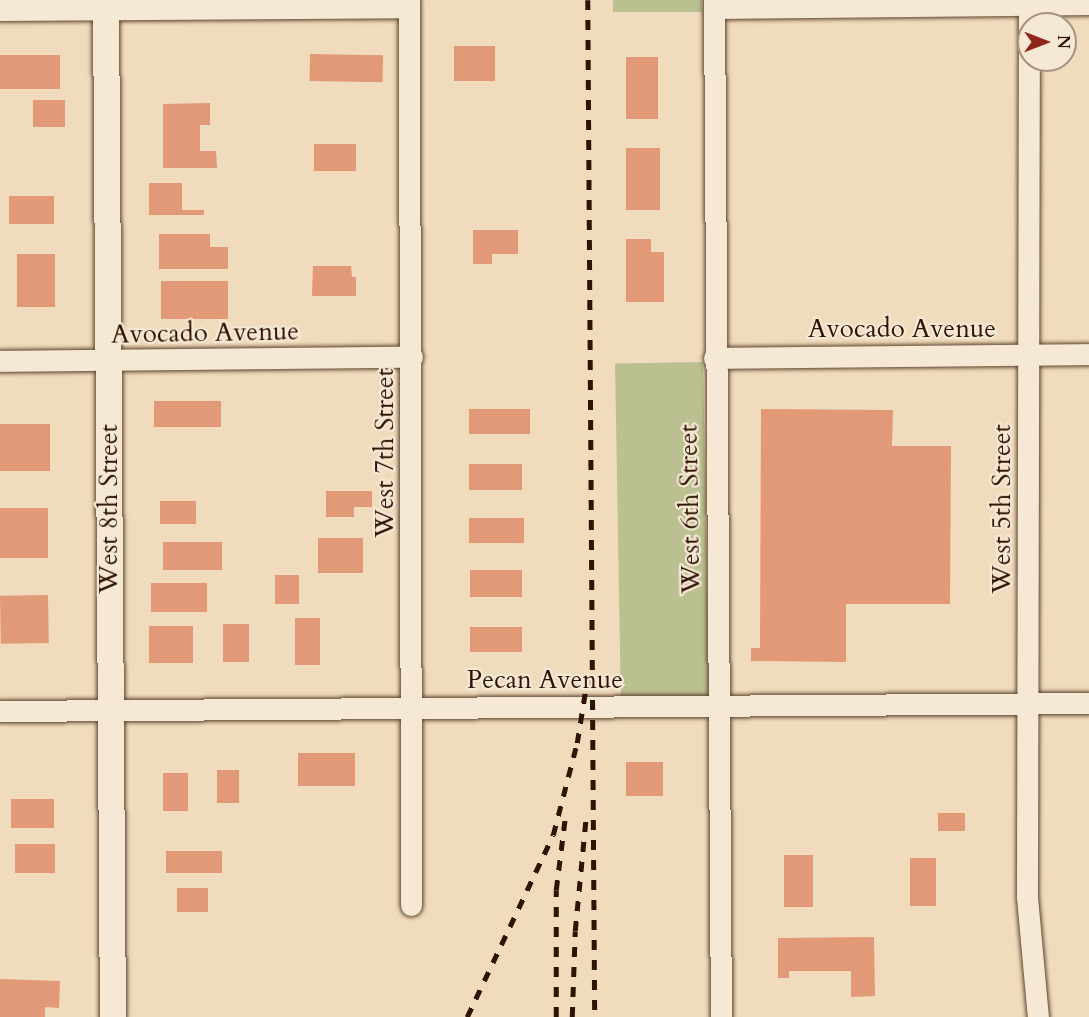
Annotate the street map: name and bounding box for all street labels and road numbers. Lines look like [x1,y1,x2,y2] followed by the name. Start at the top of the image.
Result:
[808,313,996,345] street label: Avocado Avenue
[111,316,299,350] street label: Avocado Avenue
[369,368,401,538] street label: West 7th Street
[93,424,125,594] street label: West 8th Street
[673,424,707,594] street label: West 6th Street
[986,424,1018,594] street label: West 5th Street
[467,664,623,696] street label: Pecan Avenue

